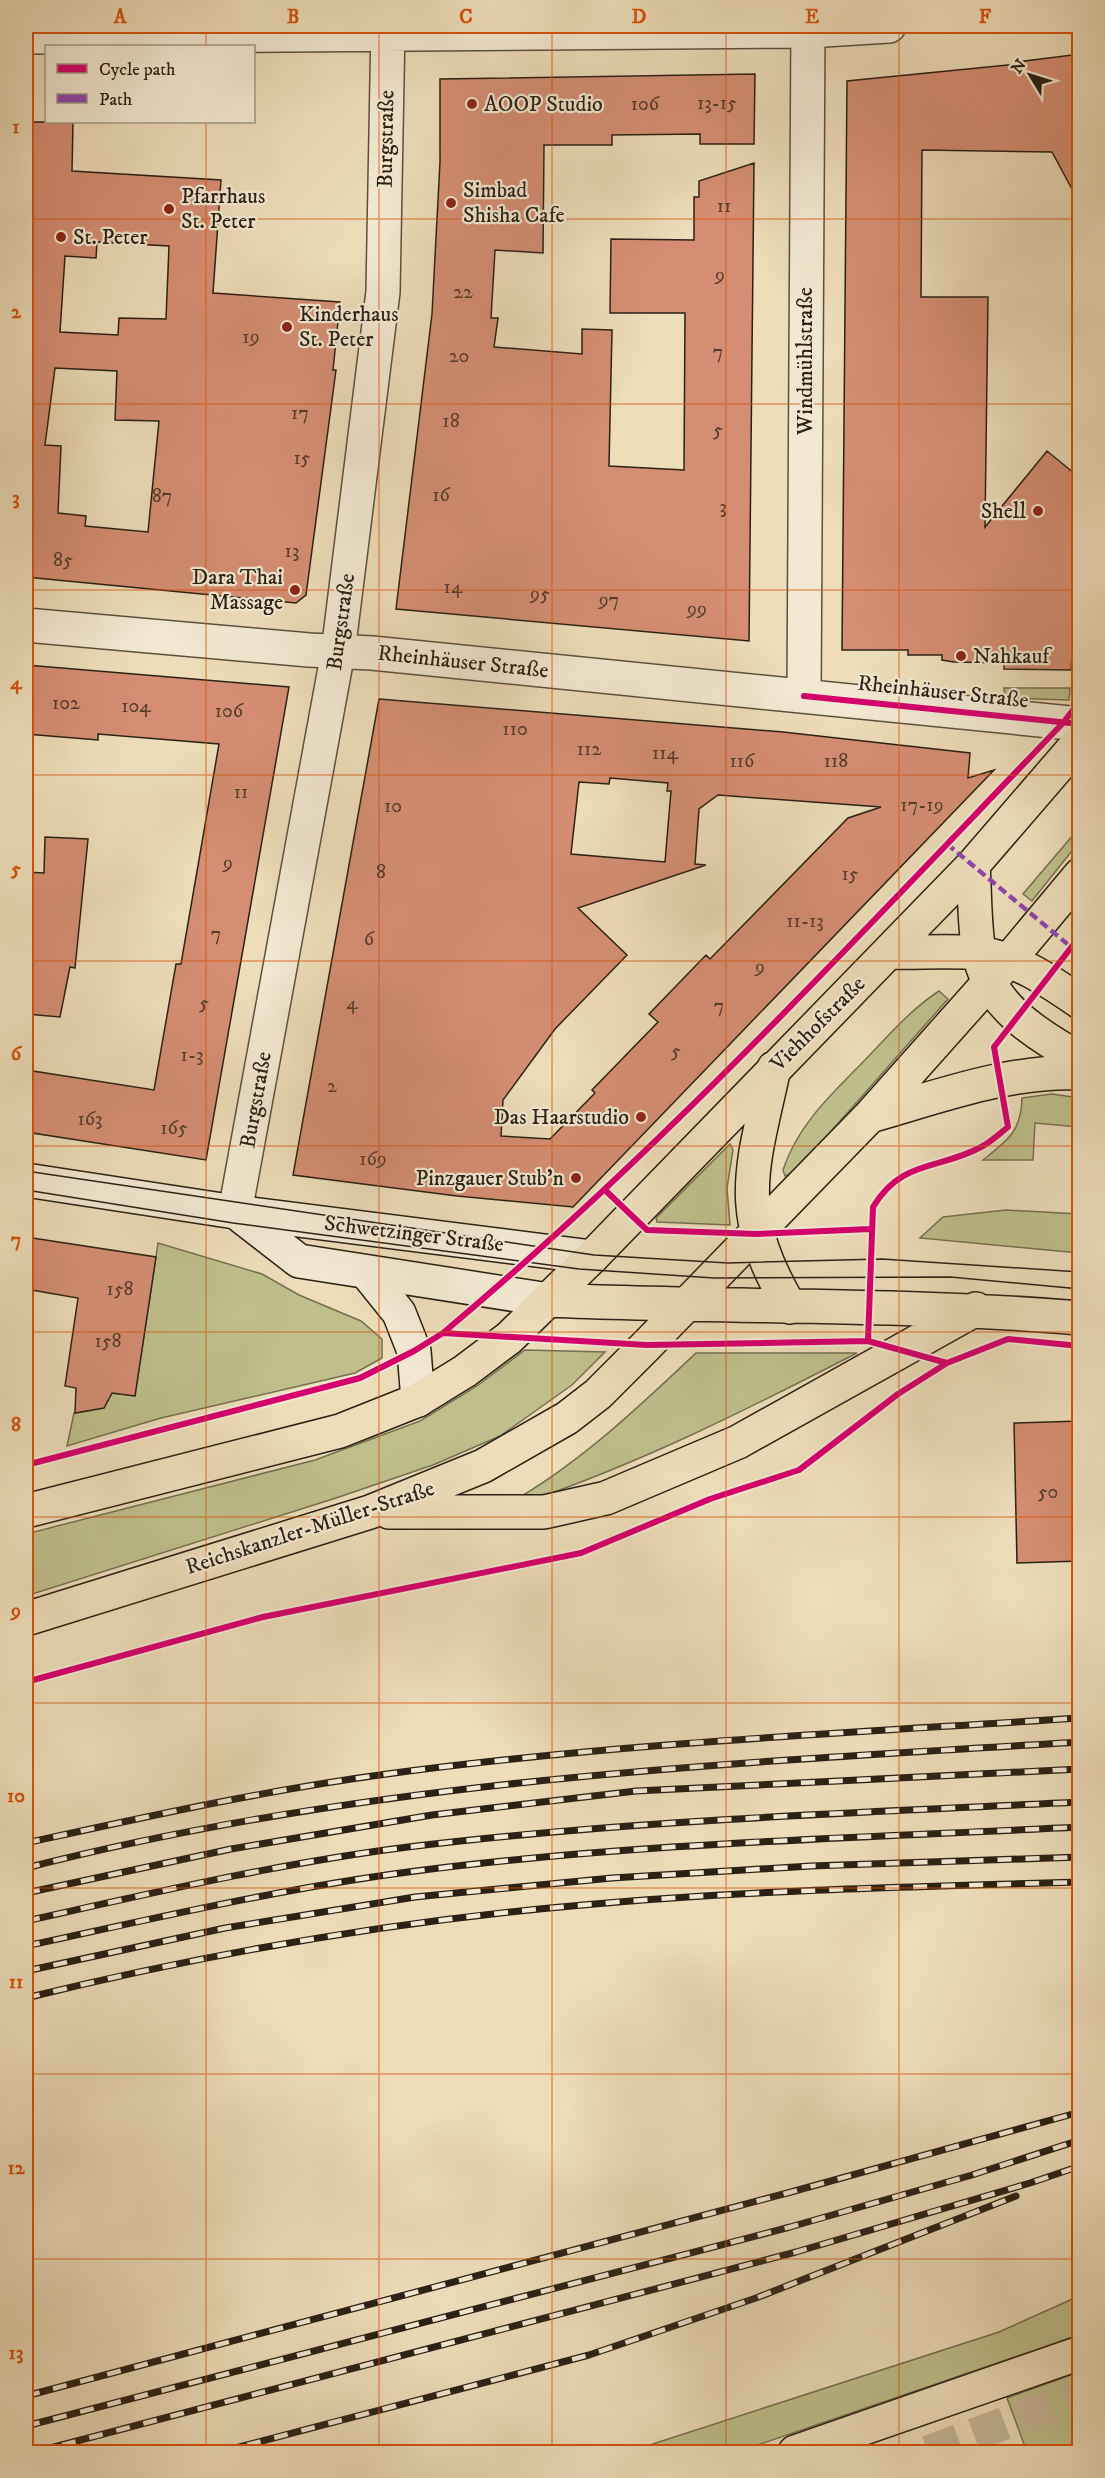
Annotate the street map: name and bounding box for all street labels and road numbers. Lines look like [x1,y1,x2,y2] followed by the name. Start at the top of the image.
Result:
[372,90,400,188] street label: Burgstraße
[792,287,819,436] street label: Windmühlstraße
[321,572,361,672] street label: Burgstraße
[376,640,550,684] street label: Rheinhäuser Straße
[856,670,1030,714] street label: Rheinhäuser Straße
[764,971,871,1078] street label: Viehhofstraße
[234,1050,278,1150] street label: Burgstraße
[323,1210,505,1258] street label: Schwetzinger Straße
[182,1475,438,1581] street label: Reichskanzler-Müller-Straße

